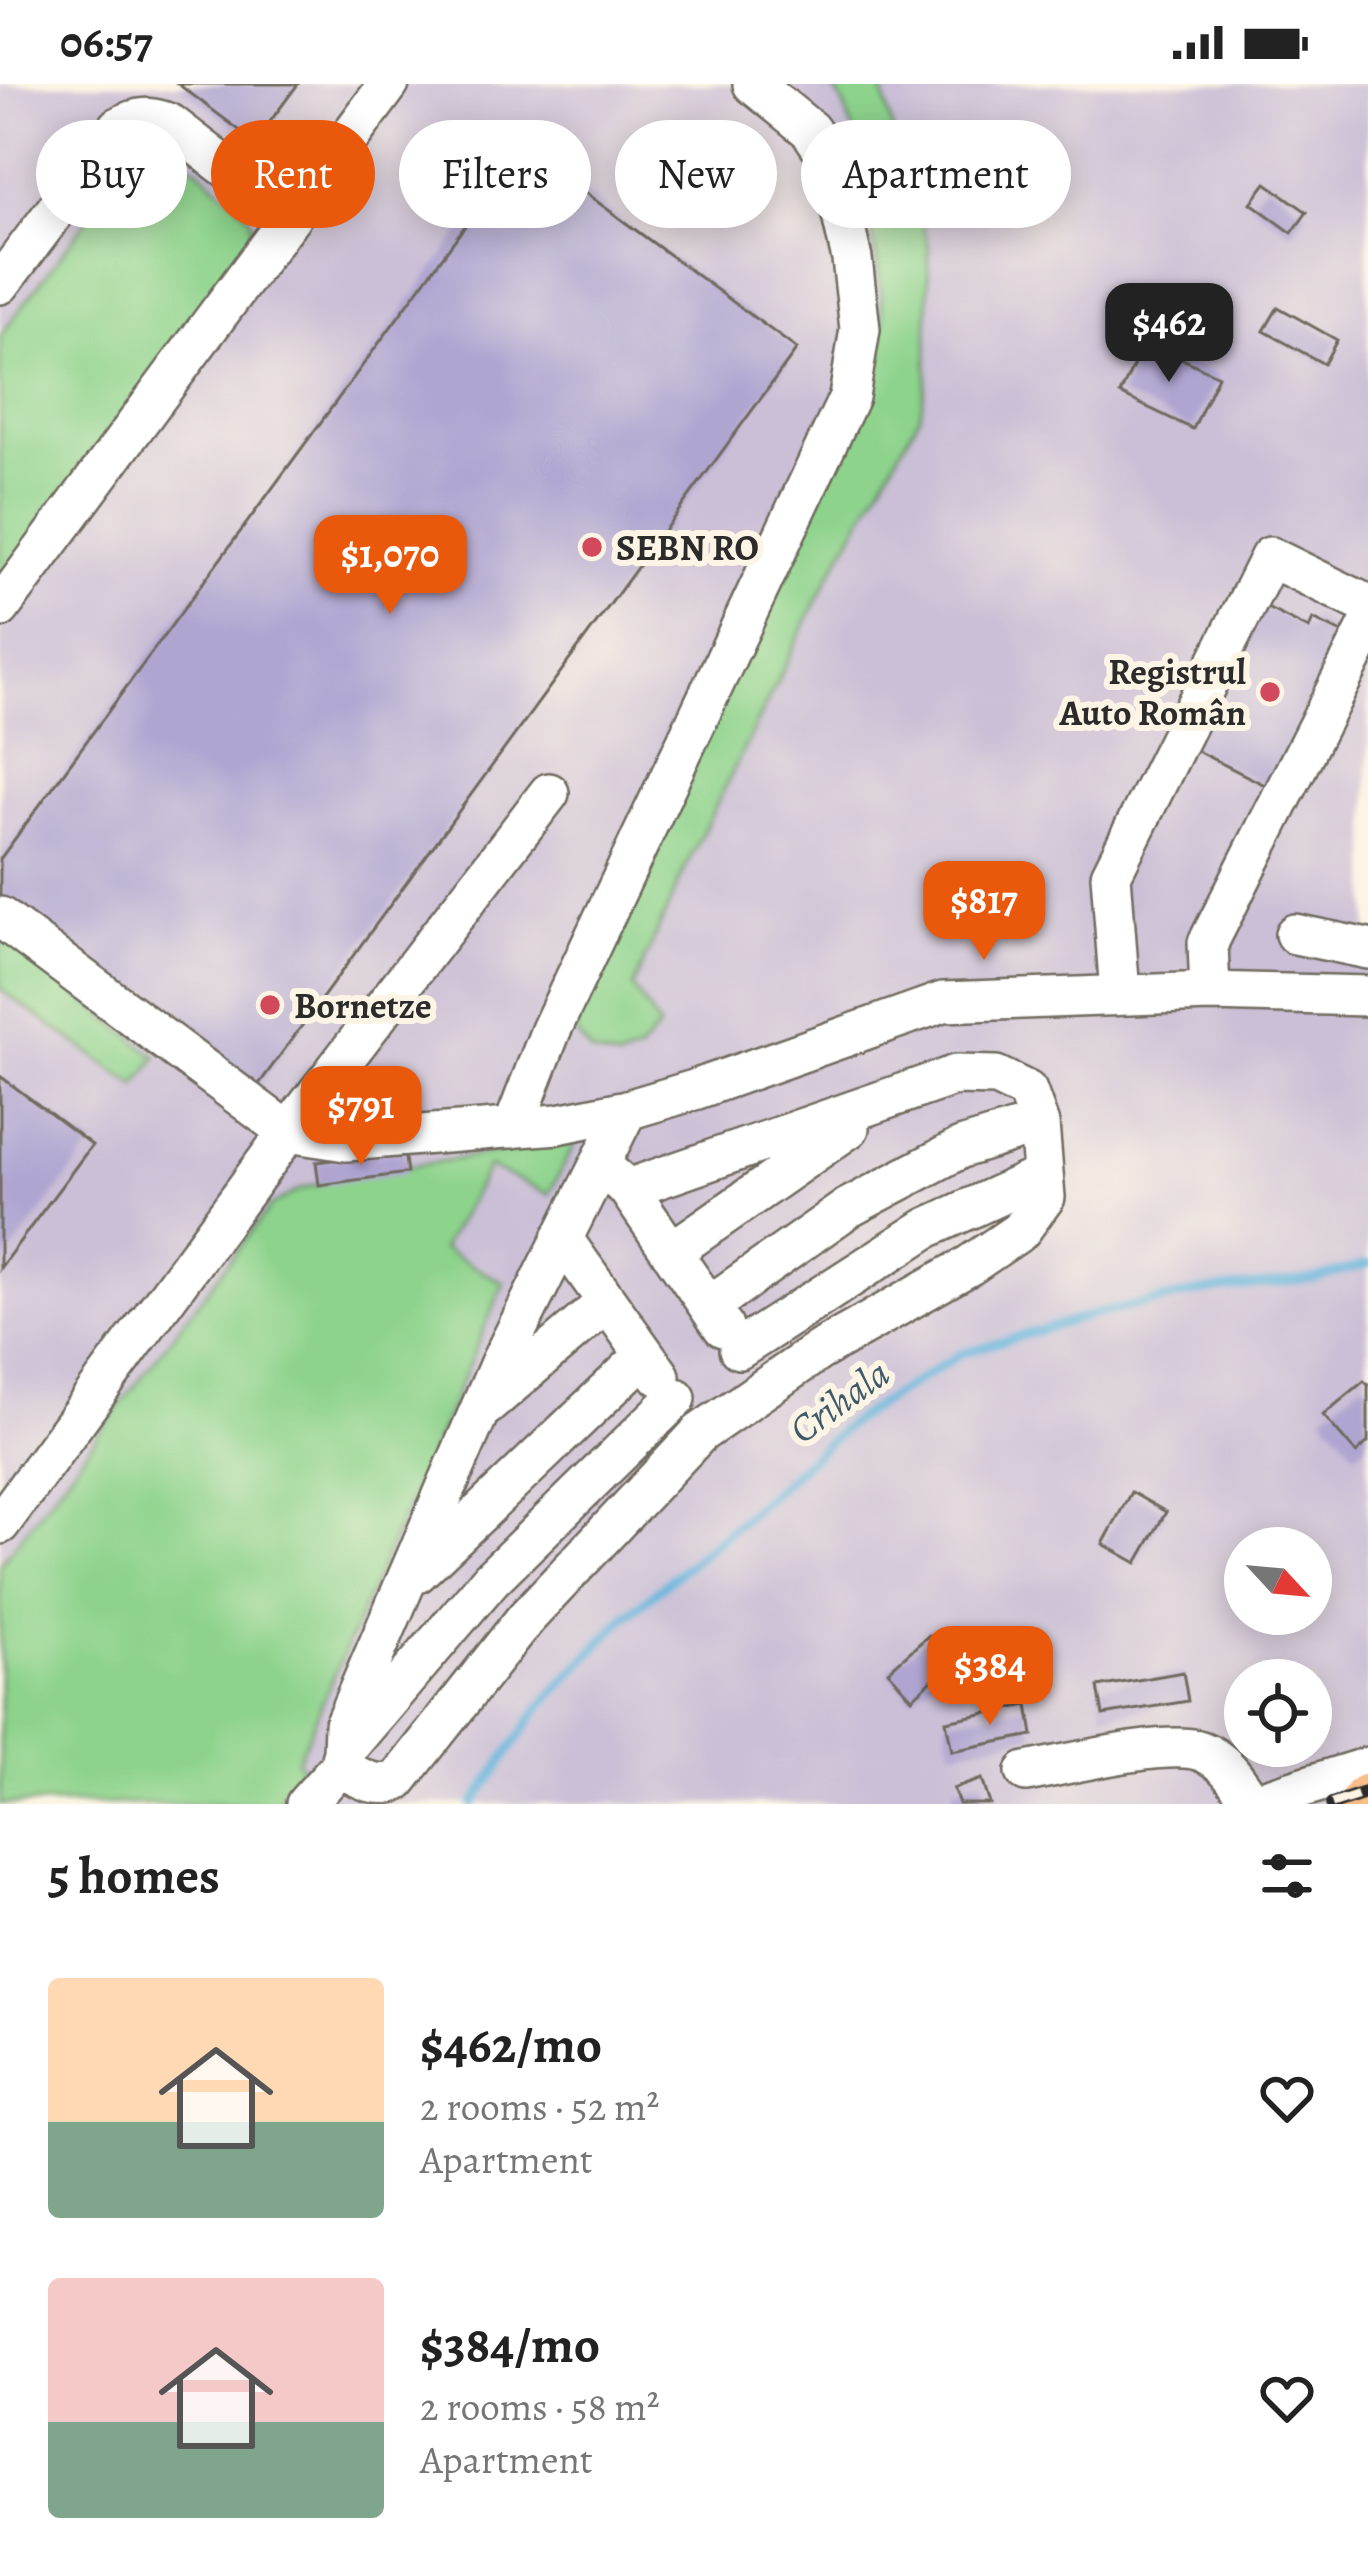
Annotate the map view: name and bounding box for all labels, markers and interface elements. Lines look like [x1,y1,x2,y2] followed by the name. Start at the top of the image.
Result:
[60,11,153,73] text: 06:57
[36,120,187,228] chip: Buy
[211,120,375,228] chip: Rent
[399,120,591,228] chip: Filters
[615,120,777,228] chip: New
[801,120,1071,228] chip: Apartment
[1098,283,1240,385] pin: $462
[1132,295,1206,348] text: $462
[292,515,488,617] pin: $1,070
[616,523,759,572] place label: SEBN RO
[341,527,439,580] text: $1,070
[579,534,605,560] marker: SEBN RO
[1059,647,1247,737] place label: Registrul Auto Român
[1257,679,1283,705] marker: Registrul Auto Român
[913,861,1055,963] pin: $817
[950,873,1018,926] text: $817
[294,981,432,1030] place label: Bornetze
[257,992,283,1018] marker: Bornetze
[290,1066,432,1168] pin: $791
[328,1078,394,1131] text: $791
[778,1347,900,1455] water label: Crihala
[1224,1527,1332,1635] north arrow
[1224,1527,1332,1767] map controls
[919,1626,1061,1728] pin: $384
[954,1638,1026,1691] text: $384
[1224,1659,1332,1767] button: locate
[48,1841,220,1911] text: 5 homes
[1254,1843,1320,1909] icon: filters
[420,2010,602,2080] text: $462/mo
[144,2026,288,2170] icon: home
[1254,2065,1320,2131] icon: heart
[420,2080,659,2133] text: 2 rooms · 52 m²
[420,2133,593,2186] text: Apartment
[420,2310,600,2380] text: $384/mo
[144,2326,288,2470] icon: home
[1254,2365,1320,2431] icon: heart
[420,2380,660,2433] text: 2 rooms · 58 m²
[420,2433,593,2486] text: Apartment

